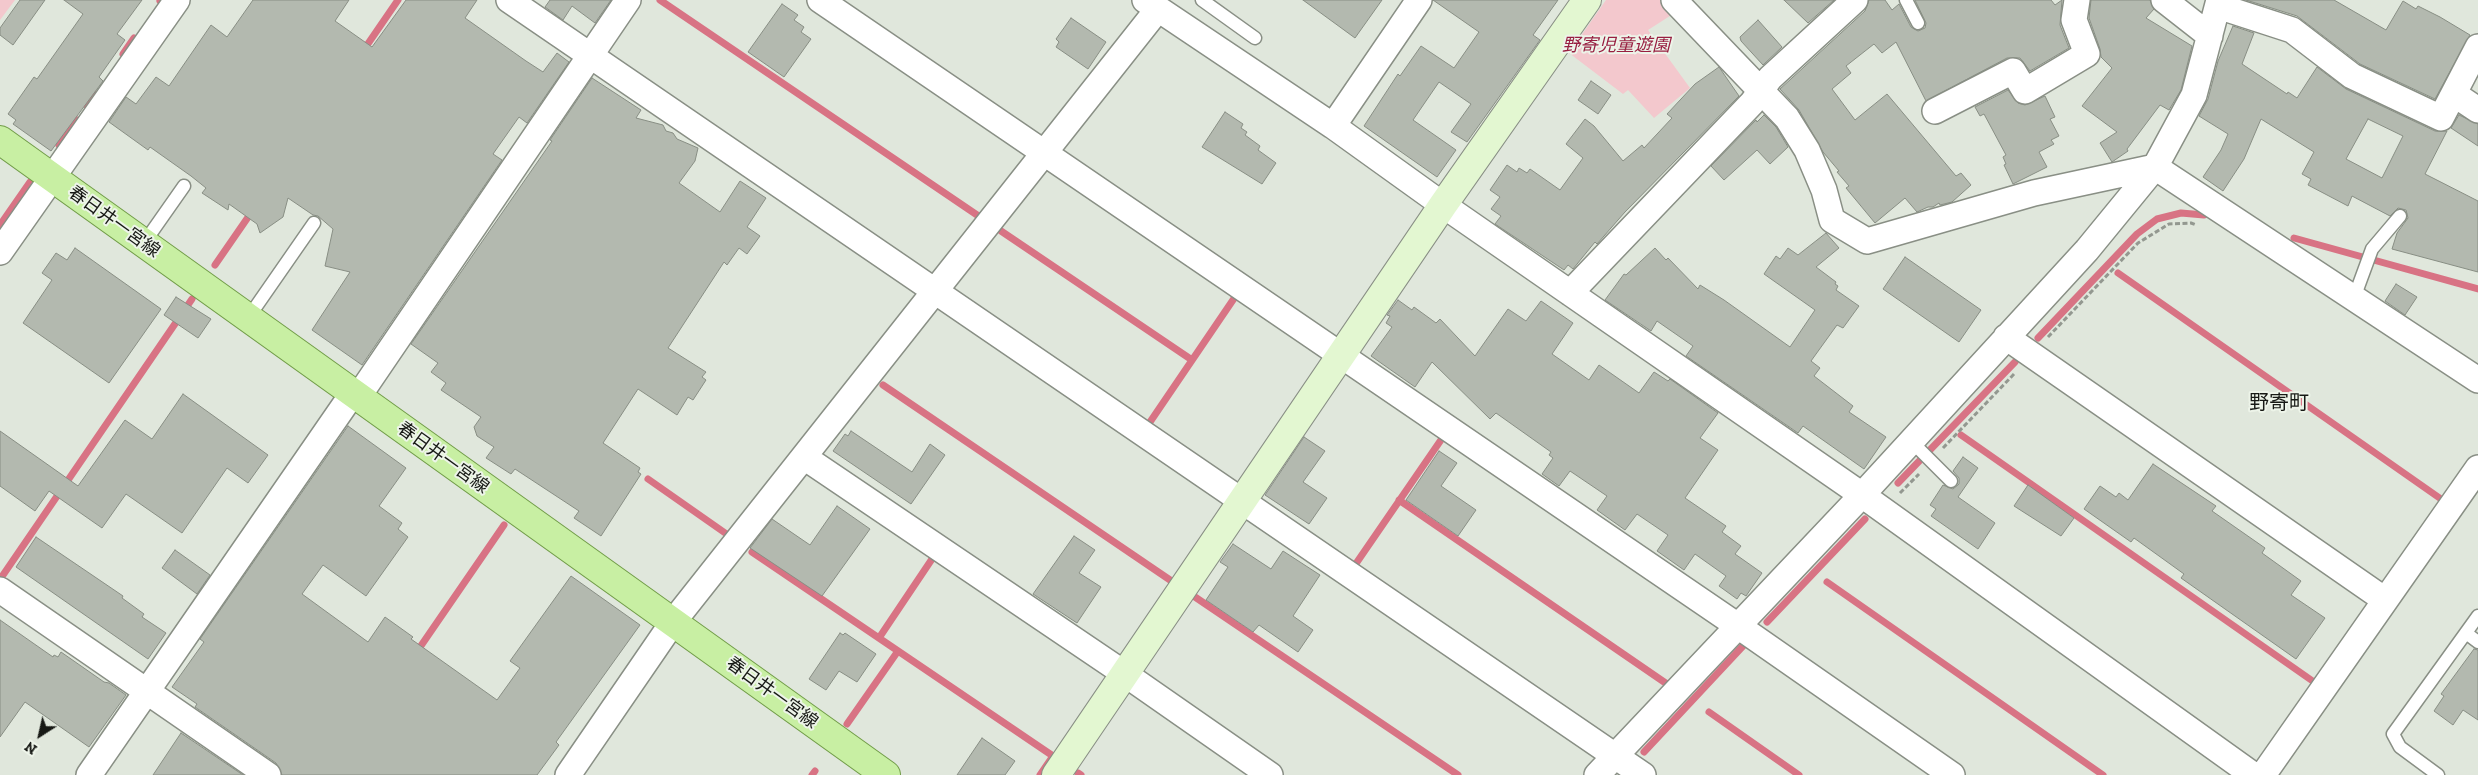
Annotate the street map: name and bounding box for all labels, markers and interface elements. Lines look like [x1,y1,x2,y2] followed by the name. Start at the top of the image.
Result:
[1562,35,1670,57] park label: 野寄児童遊園
[64,182,164,262] street label: 春日井一宮線
[2249,391,2309,415] district label: 野寄町
[393,418,493,498] street label: 春日井一宮線
[722,653,822,733] street label: 春日井一宮線
[15,710,65,760] north arrow
[22,738,40,758] text: N

